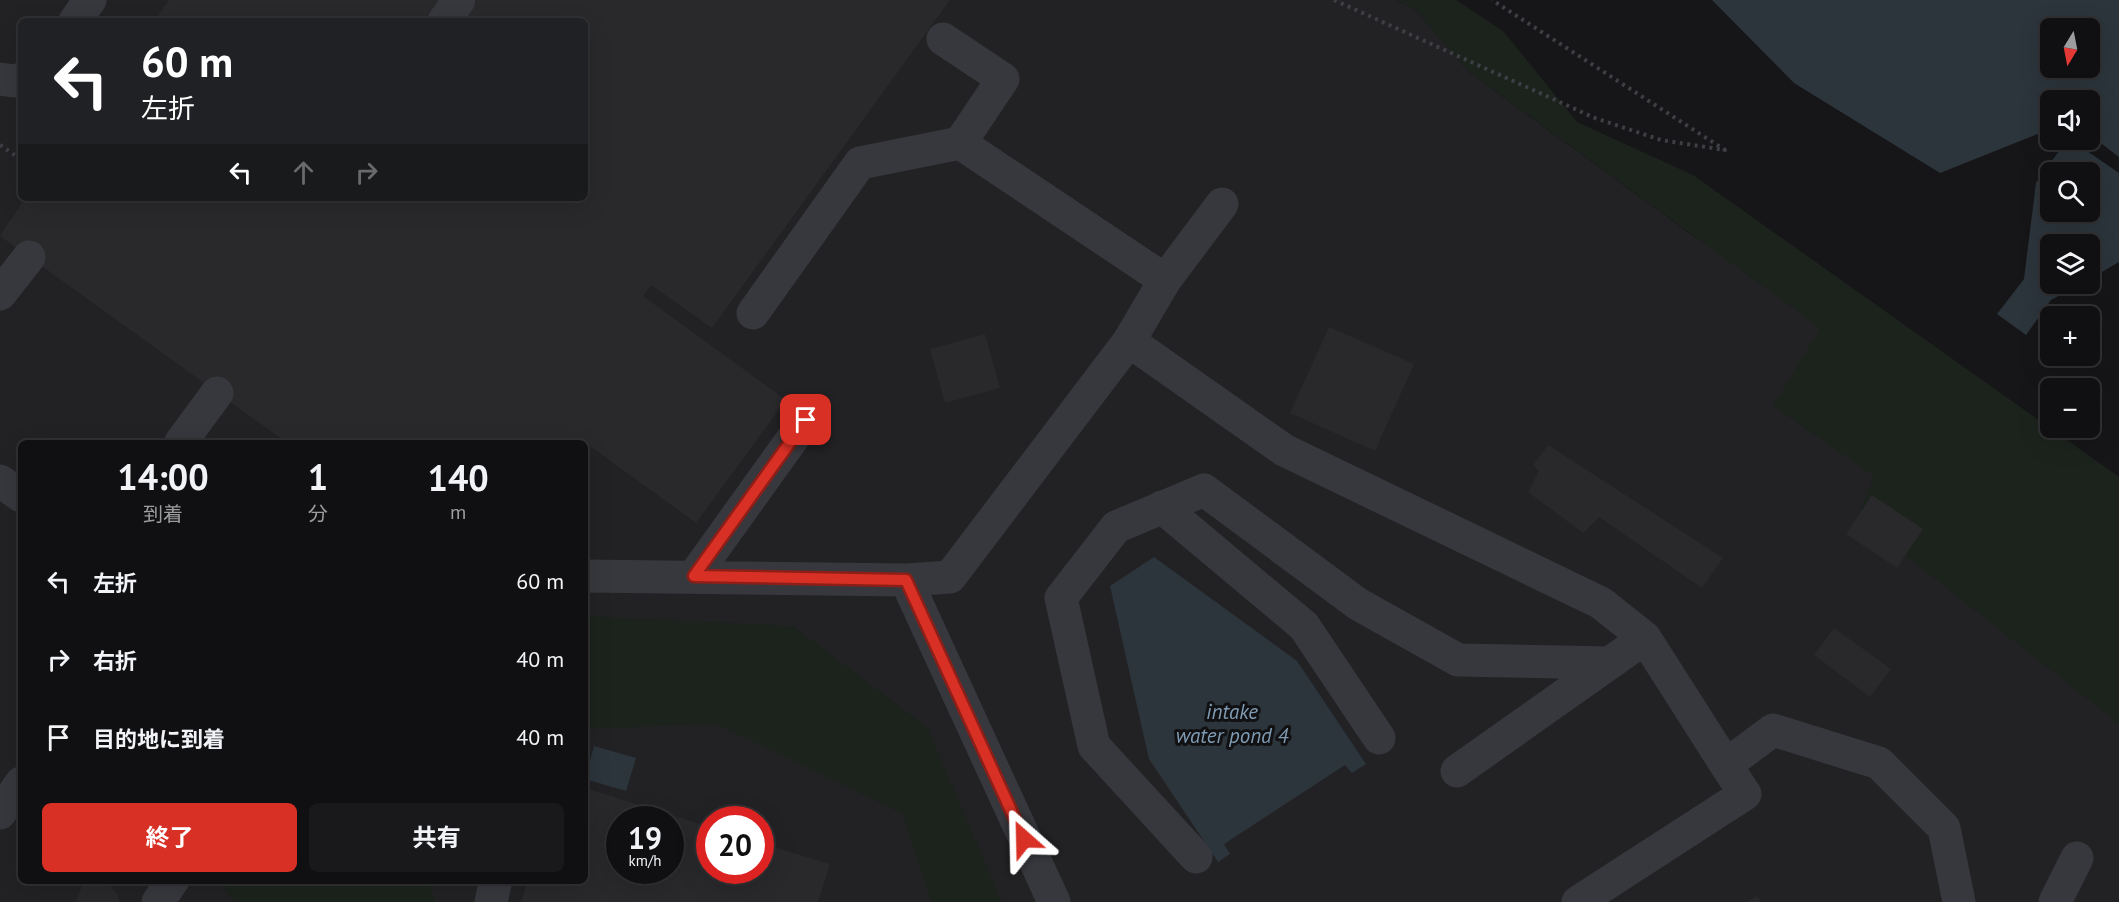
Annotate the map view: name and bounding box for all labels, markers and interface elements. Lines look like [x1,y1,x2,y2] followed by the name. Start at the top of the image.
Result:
[2040,18,2100,78] north arrow
[2040,18,2100,438] map controls
[141,34,233,89] text: 60 m
[42,42,120,120] icon: left
[2040,90,2100,150] button: sound
[141,91,195,125] text: 左折
[224,156,257,189] icon: left
[287,156,320,189] icon: ahead
[350,156,383,189] icon: right
[2040,162,2100,222] button: search
[2040,234,2100,294] button: layers
[2040,306,2100,366] button: +
[2040,378,2100,438] button: −
[780,394,831,445] pin
[789,403,822,436] icon: arrive
[117,453,209,500] text: 14:00
[308,453,328,500] text: 1
[427,454,489,501] text: 140
[450,499,466,525] text: m
[143,501,183,527] text: 到着
[308,501,328,527] text: 分
[42,565,75,598] icon: left
[516,567,564,595] text: 60 m
[93,569,137,597] text: 左折
[42,643,75,676] icon: right
[516,645,564,673] text: 40 m
[93,647,137,675] text: 右折
[1176,698,1289,749] water label: intake water pond 4
[42,721,75,754] icon: arrive
[516,723,564,751] text: 40 m
[93,725,225,753] text: 目的地に到着
[42,803,297,872] button: 終了
[309,803,564,872] button: 共有
[696,806,774,884] speed limit sign: 20
[992,807,1056,871] position arrow
[628,818,662,857] text: 19
[629,851,661,870] text: km/h

